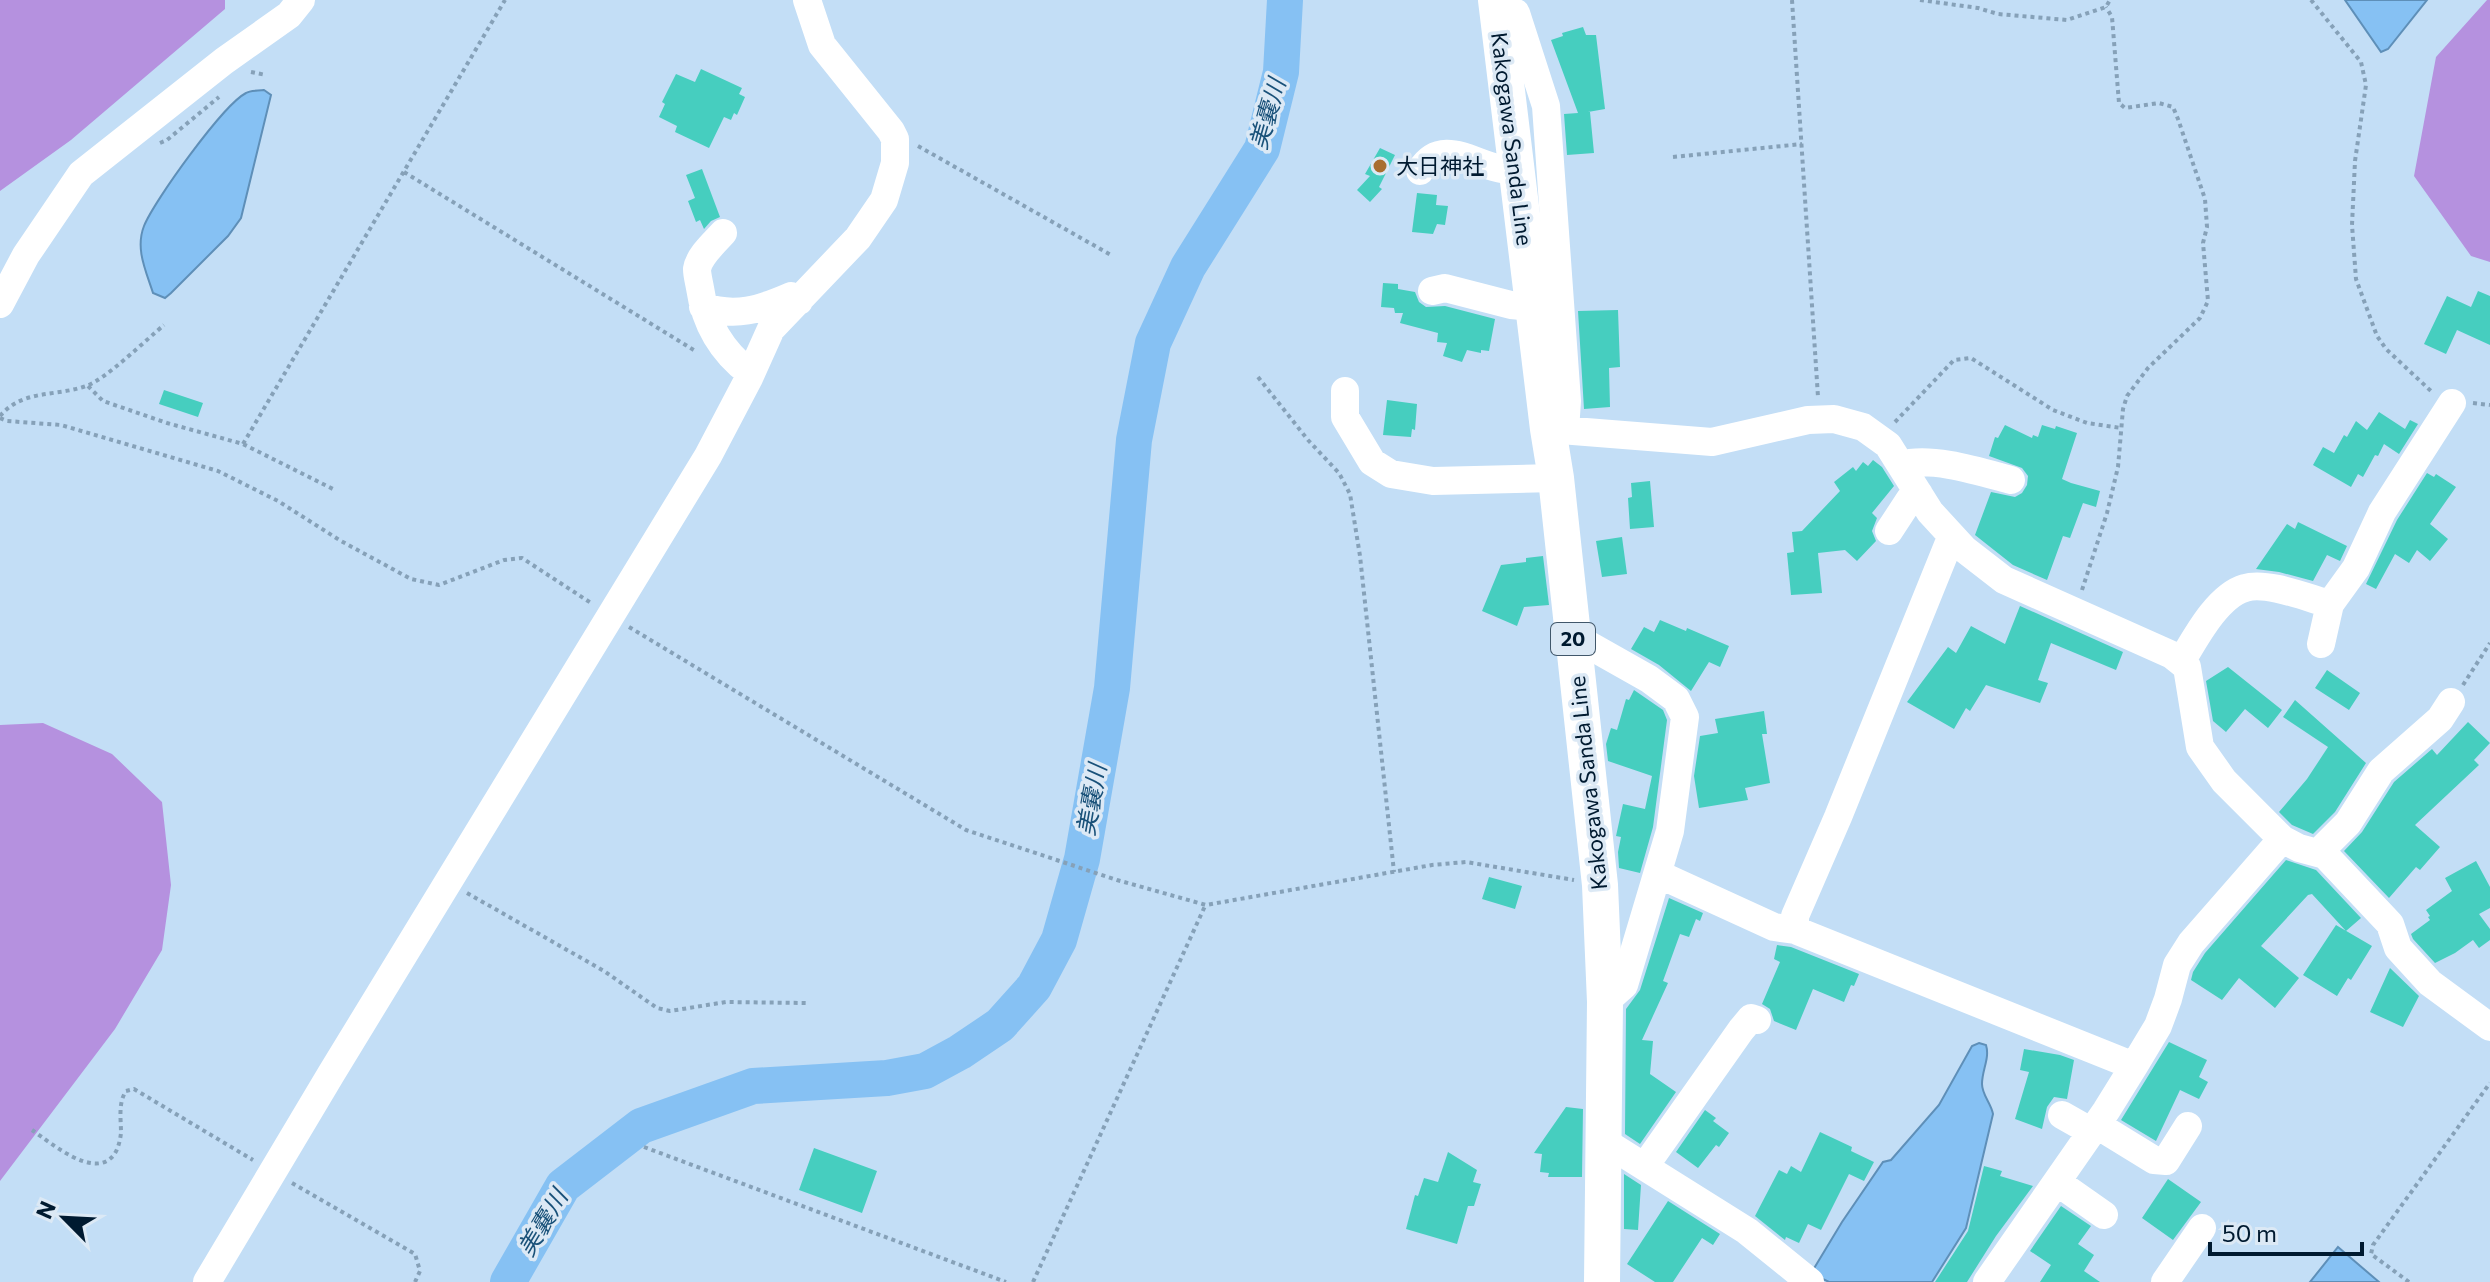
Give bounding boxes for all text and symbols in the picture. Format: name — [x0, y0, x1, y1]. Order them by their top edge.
street label: Kakogawa Sanda Line — [1486, 31, 1539, 247]
water label: 美嚢川 — [1243, 72, 1291, 152]
place label: 大日神社 — [1396, 152, 1484, 179]
marker: 大日神社 — [1371, 157, 1389, 175]
road number: 20 — [1551, 623, 1595, 655]
street label: Kakogawa Sanda Line — [1563, 675, 1612, 891]
water label: 美嚢川 — [1070, 759, 1112, 838]
north arrow — [24, 1178, 104, 1258]
water label: 美嚢川 — [511, 1181, 574, 1261]
text: N — [30, 1197, 61, 1223]
scale bar — [2210, 1206, 2362, 1256]
text: 50 m — [2222, 1218, 2277, 1247]

